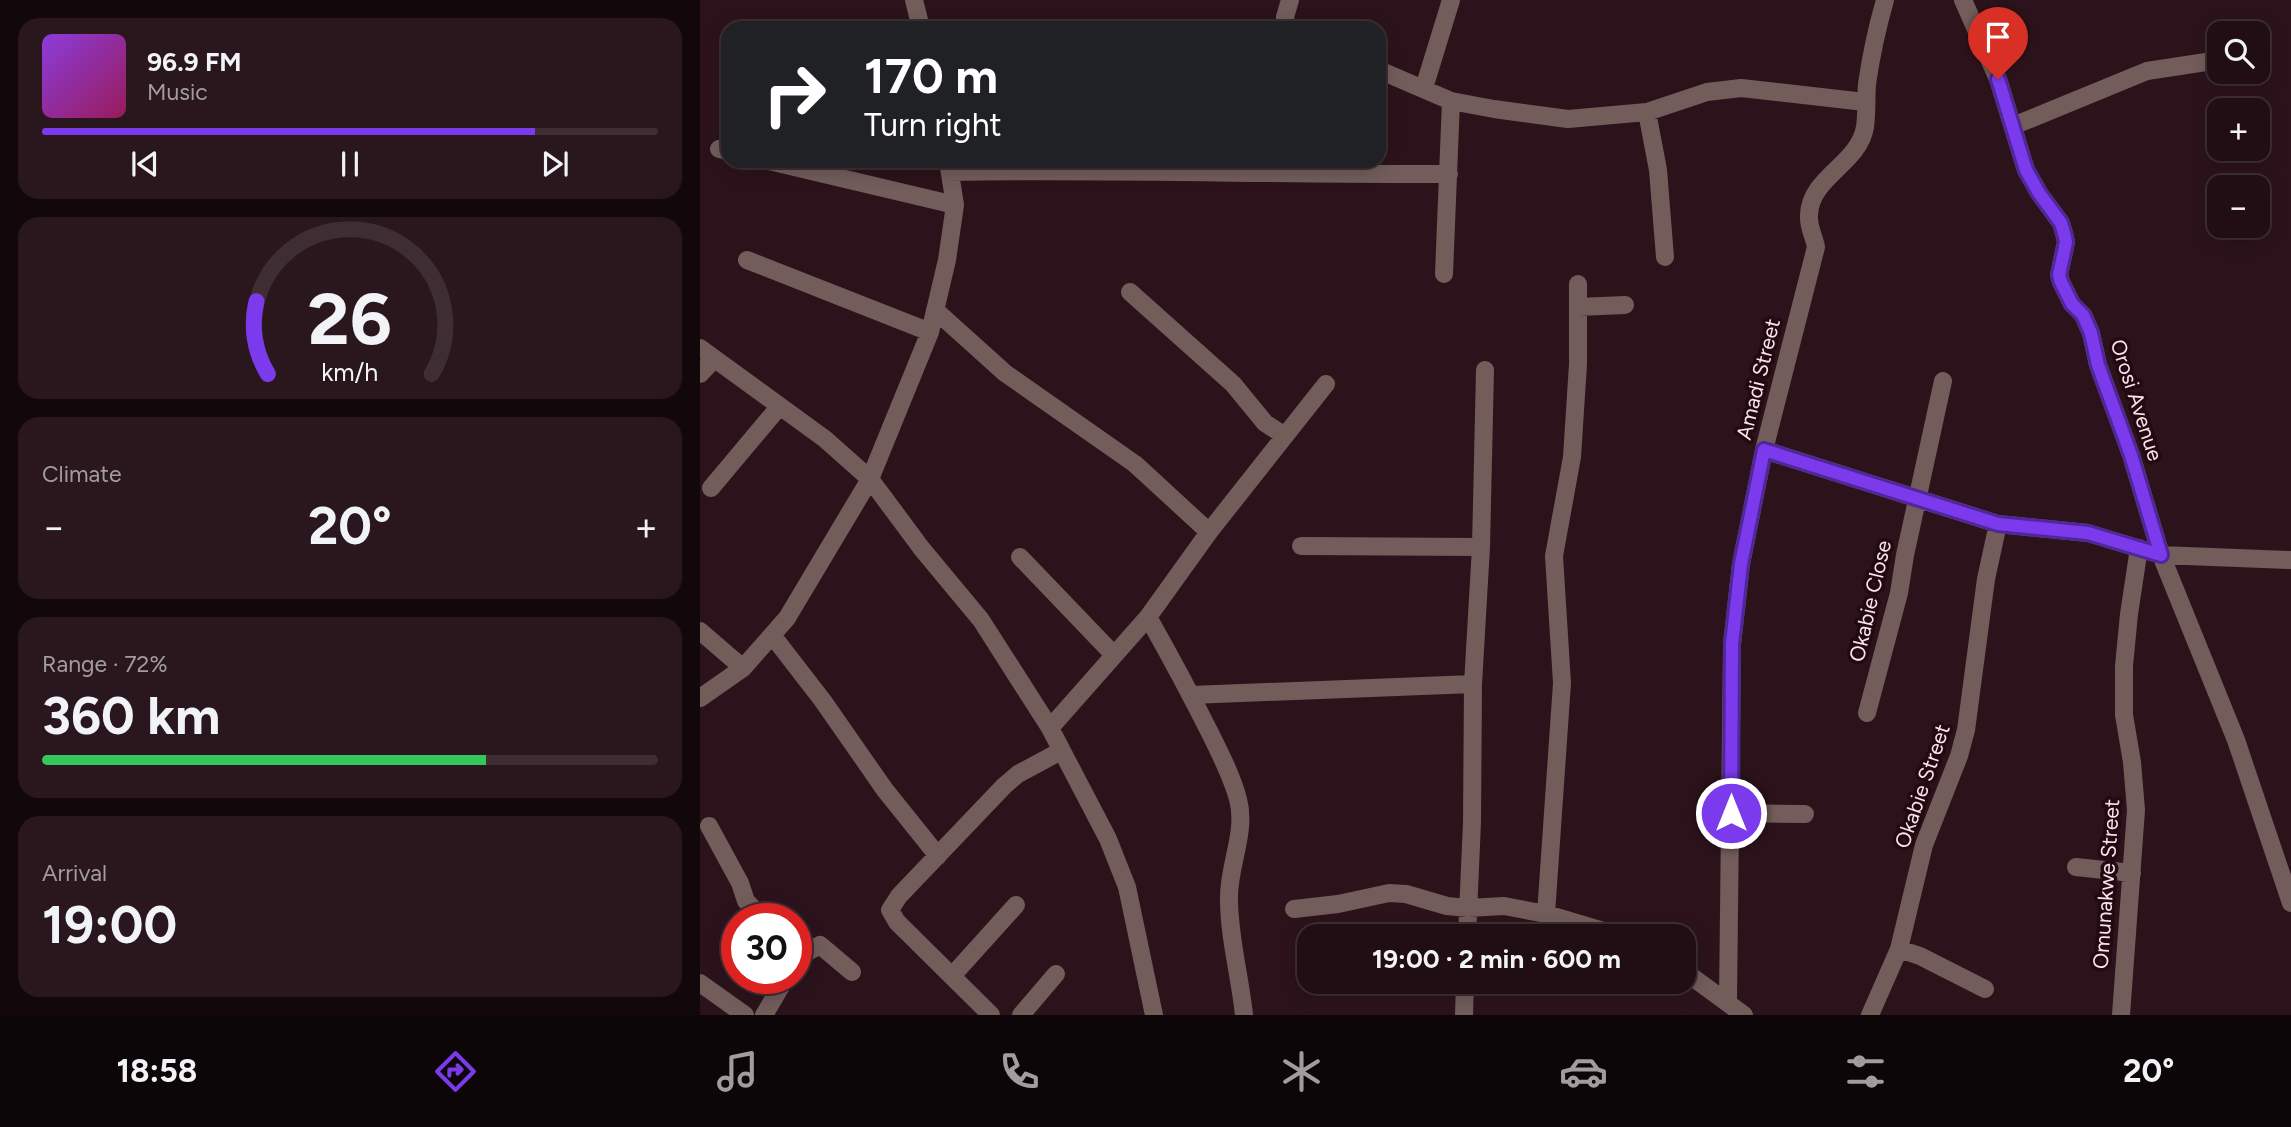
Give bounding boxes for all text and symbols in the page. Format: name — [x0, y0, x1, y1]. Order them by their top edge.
pin — [1968, 7, 2028, 79]
icon: arrive — [1979, 18, 2017, 56]
map controls — [2207, 21, 2270, 238]
button: search — [2207, 21, 2270, 84]
text: 96.9 FM — [147, 46, 242, 78]
text: 170 m — [864, 46, 998, 105]
icon: right — [749, 49, 840, 140]
text: Music — [147, 78, 208, 106]
button: + — [2207, 98, 2270, 161]
text: Turn right — [864, 106, 1002, 144]
icon: previous — [126, 145, 164, 183]
icon: pause — [331, 145, 369, 183]
icon: next — [536, 145, 574, 183]
button: − — [2207, 175, 2270, 238]
text: 26 — [308, 276, 392, 363]
street label: Amadi Street — [1731, 316, 1785, 442]
street label: Orosi Avenue — [2106, 336, 2168, 464]
text: km/h — [321, 357, 379, 387]
text: Climate — [42, 460, 121, 488]
text: 20° — [308, 495, 392, 557]
text: − — [42, 504, 66, 550]
text: + — [634, 504, 658, 550]
street label: Okabie Close — [1844, 538, 1896, 664]
text: Range · 72% — [42, 650, 168, 678]
text: 360 km — [42, 685, 220, 747]
street label: Okabie Street — [1889, 721, 1955, 851]
position arrow — [1694, 776, 1768, 850]
street label: Omunakwe Street — [2088, 798, 2124, 970]
text: Arrival — [42, 859, 107, 887]
text: 19:00 — [42, 894, 177, 956]
speed limit sign: 30 — [721, 903, 812, 994]
text: 19:00 · 2 min · 600 m — [1372, 943, 1621, 975]
icon: directions — [431, 1047, 480, 1096]
icon: music — [713, 1047, 762, 1096]
icon: phone — [995, 1047, 1044, 1096]
icon: climate — [1277, 1047, 1326, 1096]
icon: car — [1559, 1047, 1608, 1096]
icon: filters — [1841, 1047, 1890, 1096]
text: 18:58 — [117, 1052, 197, 1090]
text: 20° — [2123, 1052, 2174, 1090]

